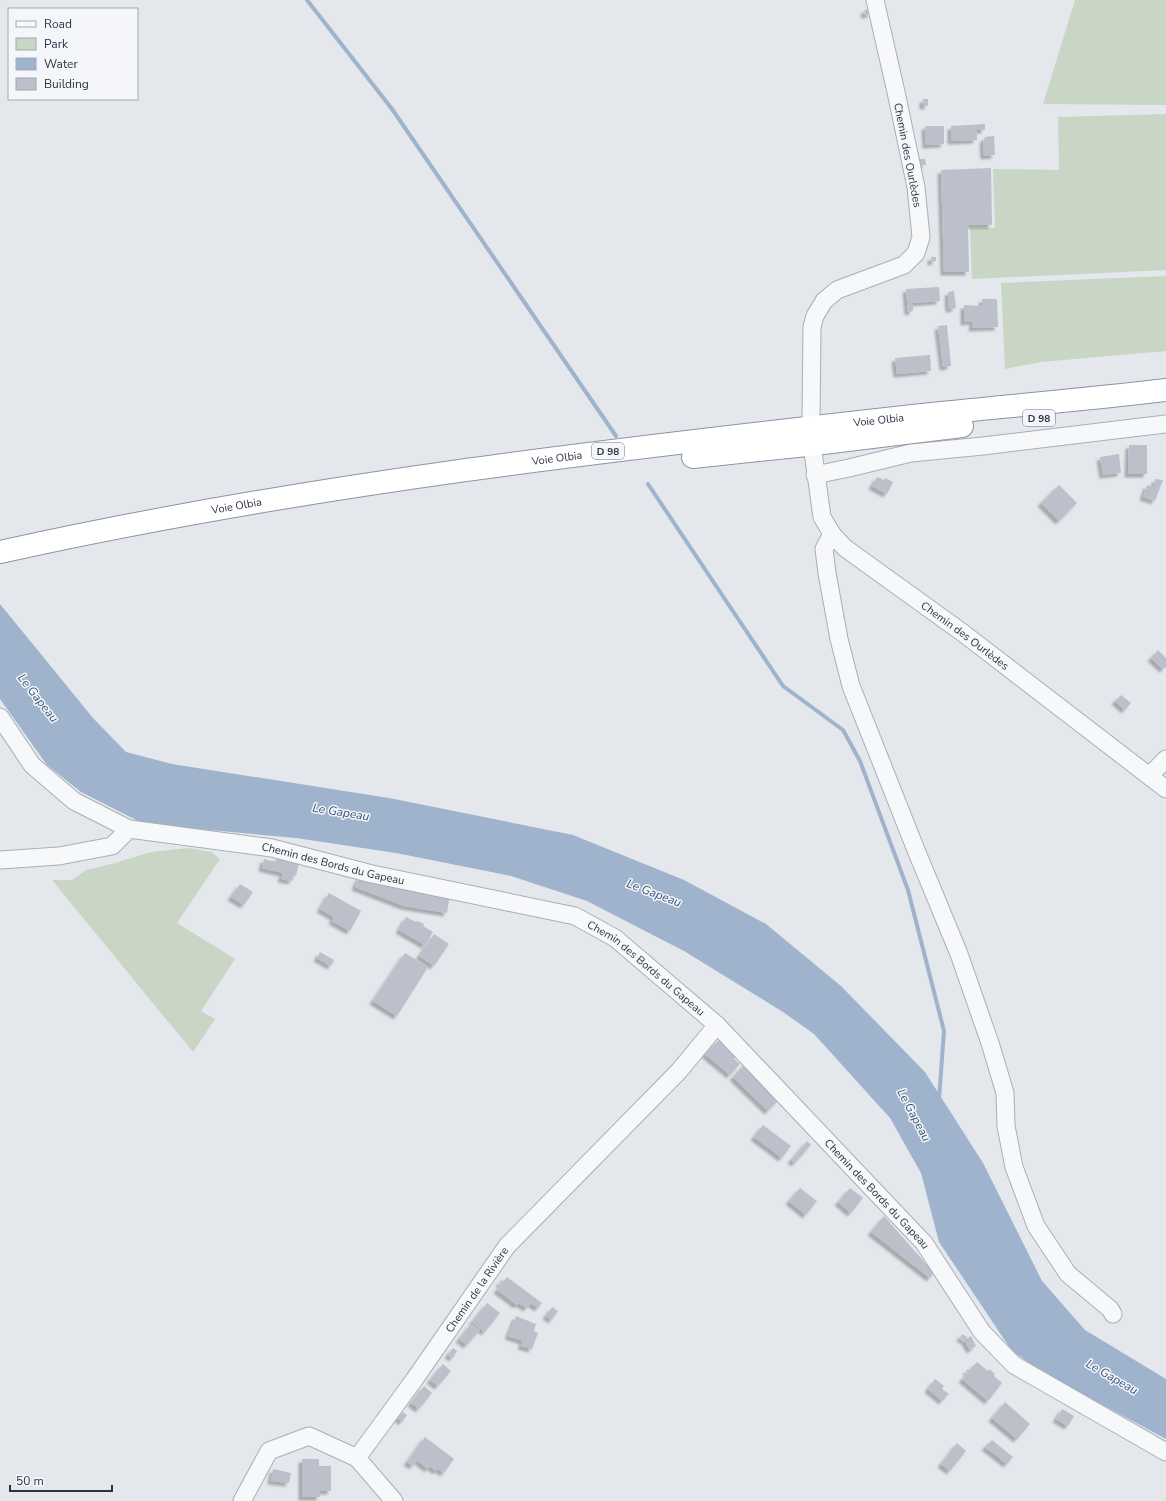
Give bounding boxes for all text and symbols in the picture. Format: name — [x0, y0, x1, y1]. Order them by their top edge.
legend — [8, 8, 138, 100]
text: Road — [44, 16, 72, 32]
text: Park — [44, 36, 69, 52]
text: Water — [44, 56, 78, 72]
text: Building — [44, 76, 89, 92]
street label: Chemin des Ourlèdes — [890, 102, 925, 209]
street label: Voie Olbia — [852, 410, 905, 431]
road number: D 98 — [1023, 410, 1055, 426]
road number: D 98 — [592, 443, 624, 459]
street label: Voie Olbia — [530, 448, 583, 469]
street label: Voie Olbia — [209, 494, 263, 518]
street label: Chemin des Ourlèdes — [918, 598, 1012, 674]
water label: Le Gapeau — [14, 670, 62, 726]
water label: Le Gapeau — [311, 800, 371, 824]
street label: Chemin des Bords du Gapeau — [261, 840, 406, 889]
water label: Le Gapeau — [624, 875, 684, 911]
street label: Chemin des Bords du Gapeau — [584, 917, 708, 1019]
water label: Le Gapeau — [893, 1086, 935, 1144]
street label: Chemin des Bords du Gapeau — [821, 1136, 933, 1252]
street label: Chemin de la Rivière — [442, 1244, 512, 1336]
water label: Le Gapeau — [1083, 1356, 1141, 1398]
scale bar — [10, 1467, 112, 1493]
text: 50 m — [16, 1473, 44, 1489]

